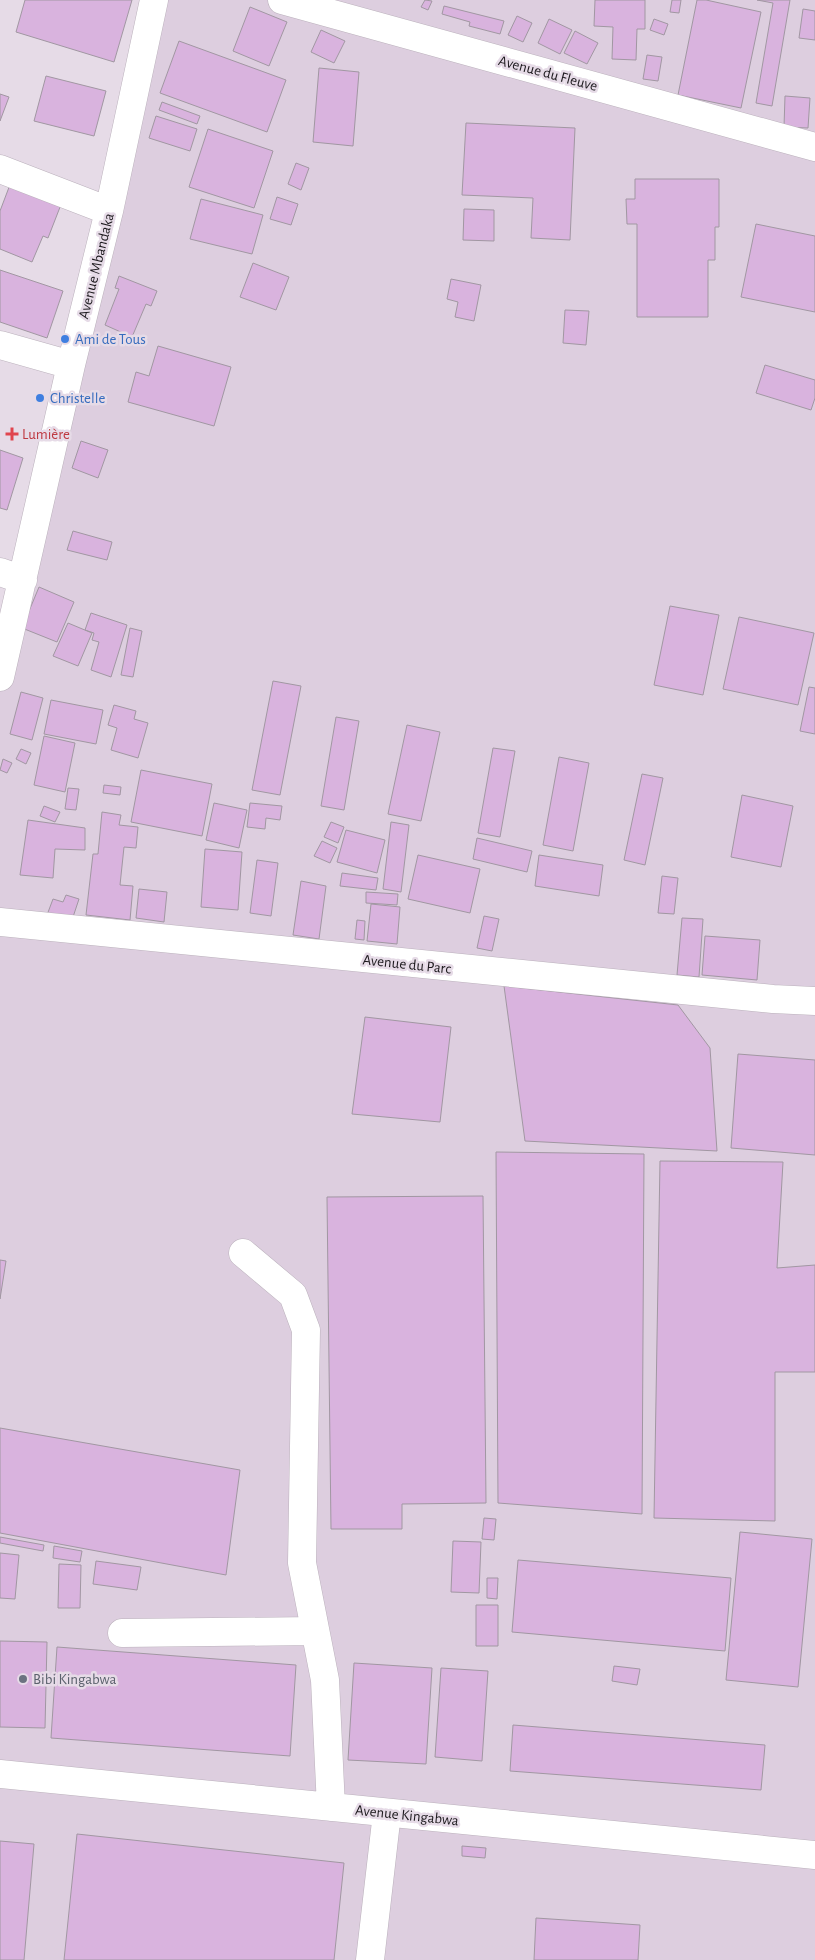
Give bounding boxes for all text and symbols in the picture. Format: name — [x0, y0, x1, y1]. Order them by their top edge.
street label: Avenue du Fleuve — [497, 53, 599, 94]
street label: Avenue Mbandaka — [76, 212, 117, 321]
place label: Ami de Tous — [75, 332, 146, 347]
marker: Ami de Tous — [59, 333, 71, 345]
place label: Christelle — [50, 391, 105, 406]
marker: Christelle — [34, 392, 46, 404]
place label: Lumière — [22, 427, 70, 442]
marker: Lumière — [6, 428, 18, 440]
street label: Avenue du Parc — [362, 952, 452, 977]
place label: Bibi Kingabwa — [33, 1672, 116, 1687]
marker: Bibi Kingabwa — [17, 1673, 29, 1685]
street label: Avenue Kingabwa — [354, 1803, 460, 1828]

